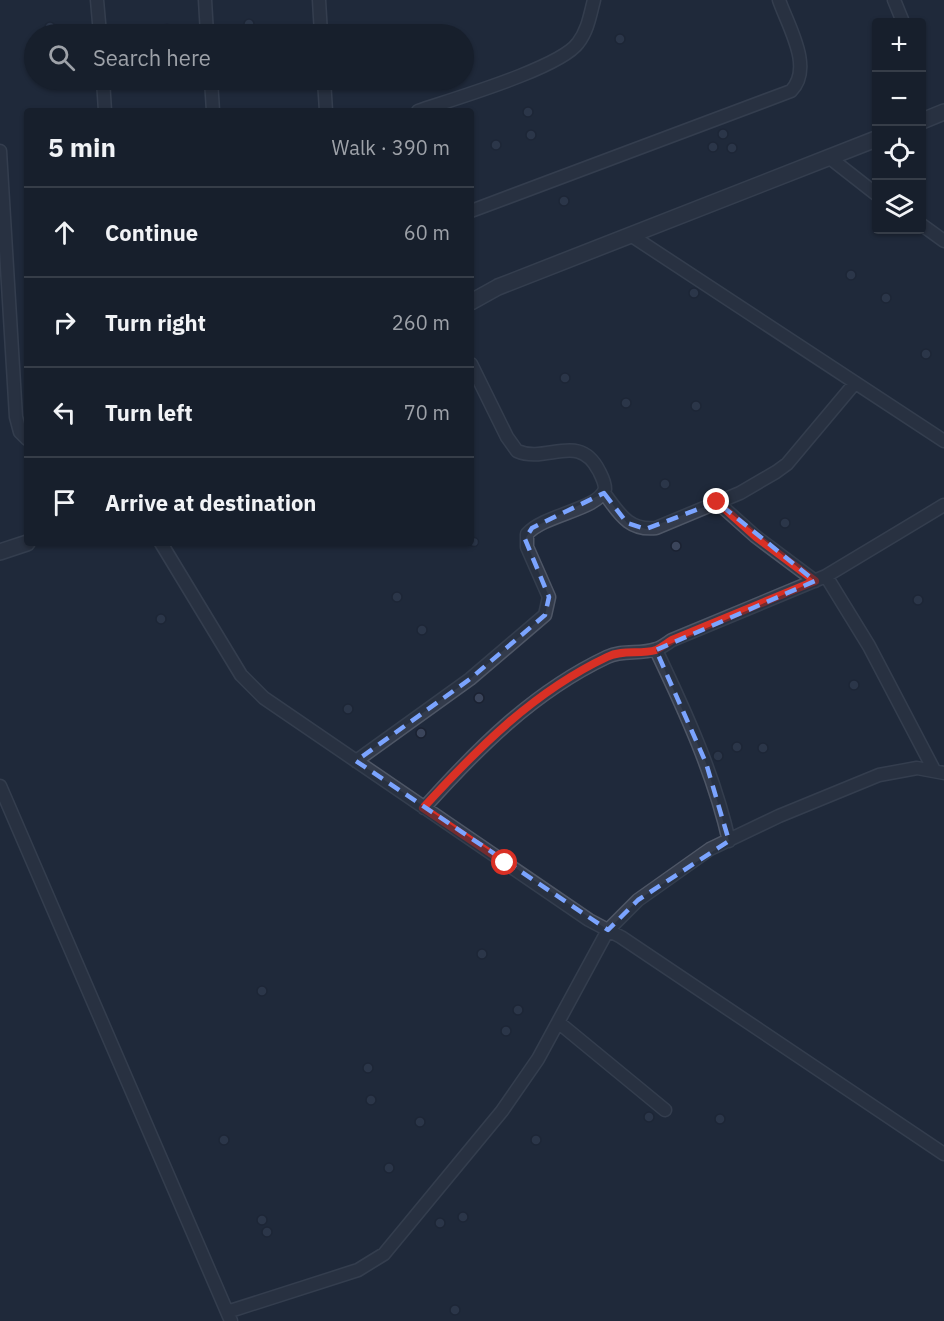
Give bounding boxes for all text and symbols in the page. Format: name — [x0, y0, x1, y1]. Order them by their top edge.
map controls — [872, 18, 926, 234]
button: + — [872, 18, 926, 72]
search box — [24, 24, 474, 90]
icon: search — [45, 41, 78, 74]
text: Search here — [93, 43, 211, 72]
button: − — [872, 72, 926, 126]
button: locate — [872, 126, 926, 180]
text: 5 min — [48, 130, 116, 164]
text: Walk · 390 m — [332, 134, 450, 161]
button: layers — [872, 180, 926, 234]
icon: ahead — [48, 216, 81, 249]
text: Continue — [105, 218, 198, 247]
text: 60 m — [404, 219, 450, 246]
icon: right — [48, 306, 81, 339]
text: Turn right — [105, 308, 206, 337]
text: 260 m — [392, 309, 450, 336]
icon: left — [48, 396, 81, 429]
text: Turn left — [105, 398, 193, 427]
text: 70 m — [404, 399, 450, 426]
icon: arrive — [48, 486, 81, 519]
text: Arrive at destination — [105, 488, 316, 517]
route end — [703, 488, 729, 514]
route start — [491, 849, 517, 875]

